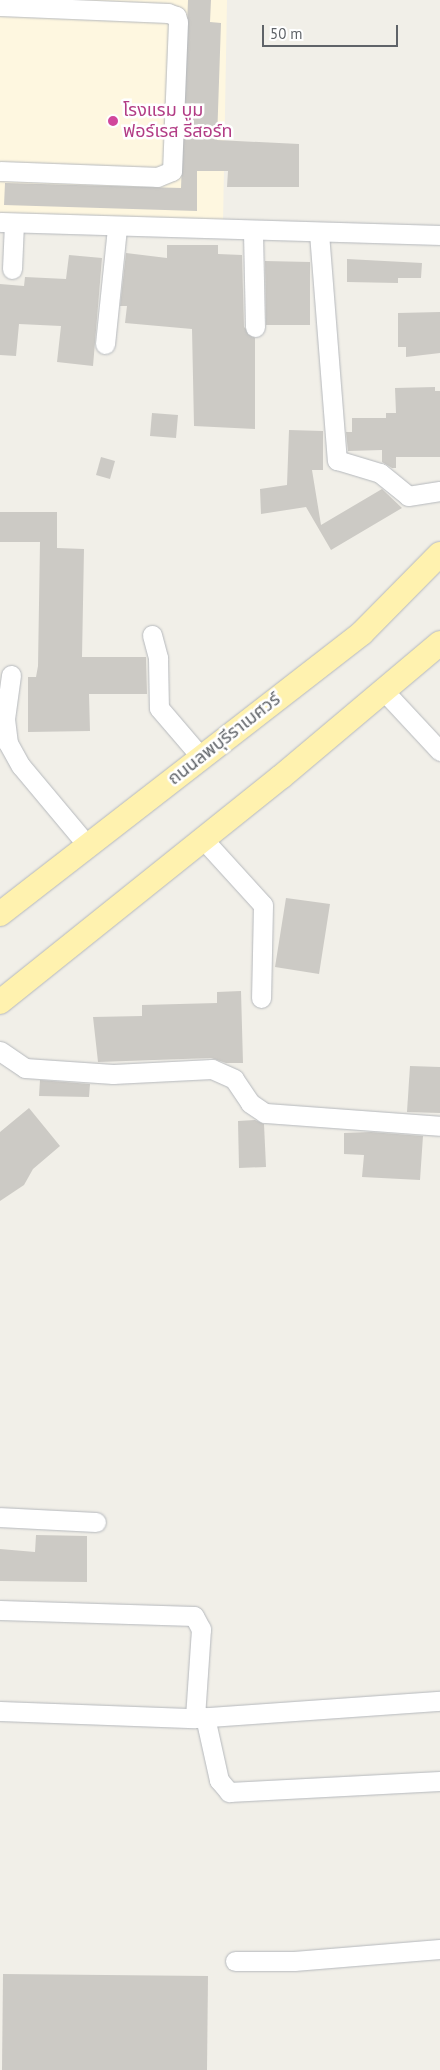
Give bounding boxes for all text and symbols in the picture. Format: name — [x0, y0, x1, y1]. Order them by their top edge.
scale bar — [265, 15, 401, 47]
text: 50 m — [270, 24, 303, 43]
place label: โรงแรม บูม ฟอร์เรส รีสอร์ท — [123, 100, 233, 142]
marker: โรงแรม บูม ฟอร์เรส รีสอร์ท — [107, 115, 119, 127]
street label: ถนนลพบุรีราเมศวร์ — [163, 688, 285, 790]

